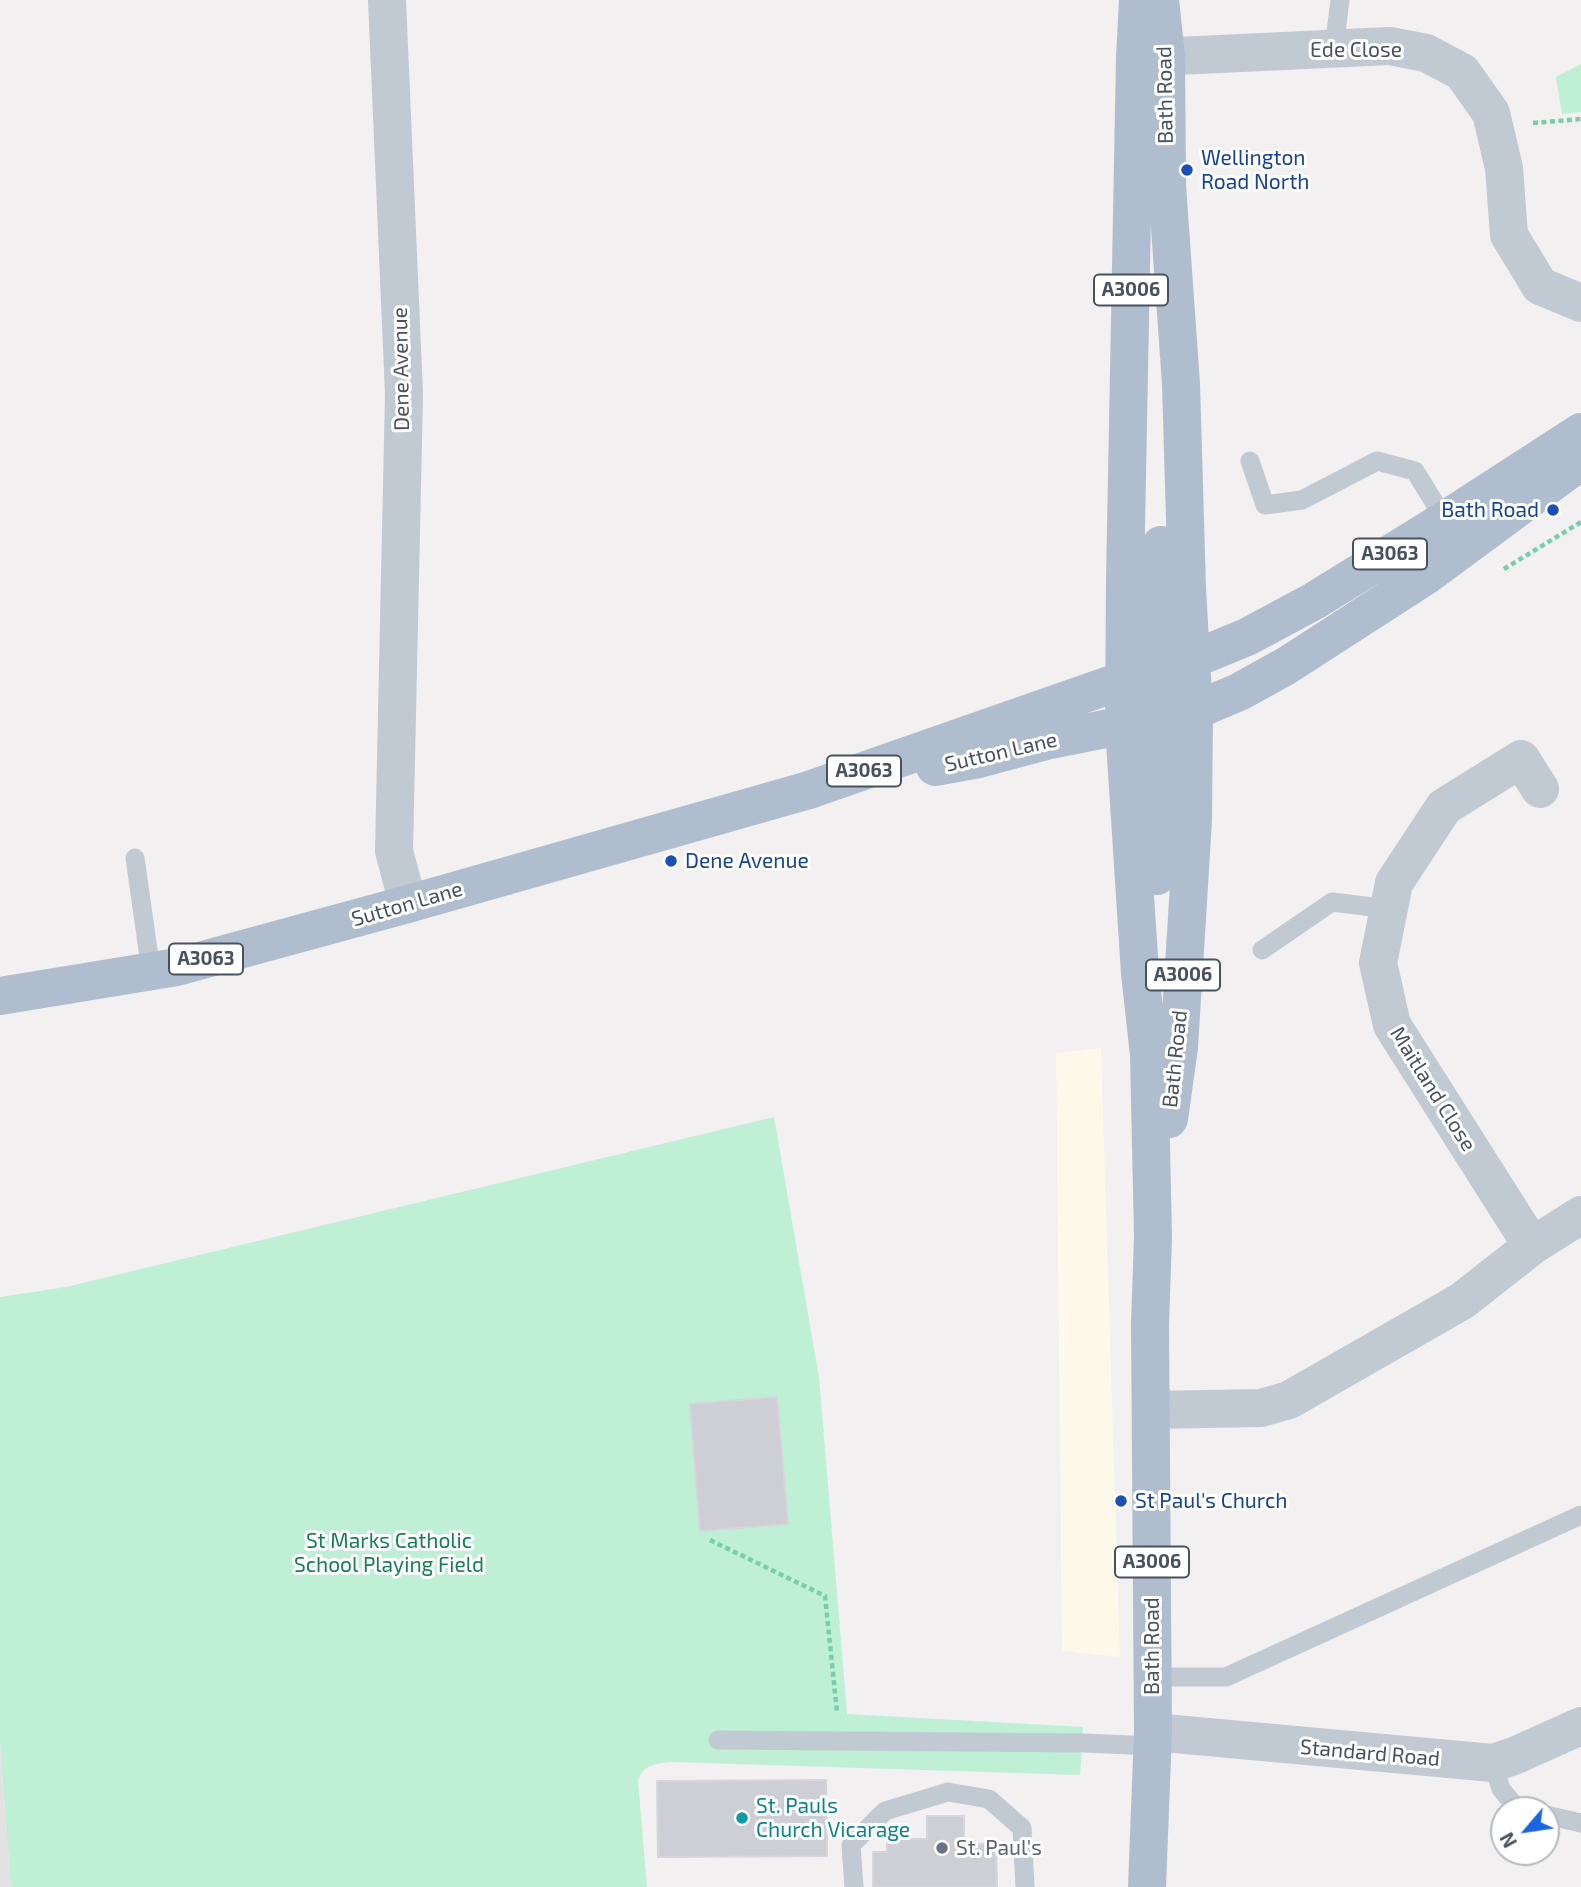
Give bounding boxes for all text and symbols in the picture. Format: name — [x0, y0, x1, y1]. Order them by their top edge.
street label: Ede Close — [1310, 37, 1402, 63]
street label: Bath Road — [1152, 46, 1178, 144]
place label: Wellington Road North — [1201, 145, 1309, 195]
marker: Wellington Road North — [1179, 162, 1195, 178]
road number: A3006 — [1094, 274, 1168, 306]
street label: Dene Avenue — [387, 307, 415, 431]
place label: Bath Road — [1441, 497, 1539, 523]
marker: Bath Road — [1545, 502, 1561, 518]
road number: A3063 — [1353, 538, 1427, 569]
street label: Sutton Lane — [942, 727, 1060, 777]
road number: A3063 — [827, 756, 901, 786]
place label: Dene Avenue — [685, 848, 809, 874]
marker: Dene Avenue — [663, 853, 679, 869]
street label: Sutton Lane — [349, 876, 465, 932]
road number: A3063 — [169, 944, 243, 974]
road number: A3006 — [1146, 959, 1220, 990]
street label: Bath Road — [1157, 1009, 1193, 1109]
street label: Maitland Close — [1385, 1022, 1481, 1156]
place label: St Paul's Church — [1135, 1488, 1287, 1514]
marker: St Paul's Church — [1113, 1493, 1129, 1509]
park label: St Marks Catholic School Playing Field — [294, 1528, 484, 1578]
road number: A3006 — [1115, 1546, 1189, 1578]
street label: Bath Road — [1139, 1597, 1165, 1695]
street label: Standard Road — [1299, 1734, 1441, 1772]
place label: St. Pauls Church Vicarage — [756, 1793, 910, 1843]
north arrow — [1490, 1796, 1560, 1866]
marker: St. Pauls Church Vicarage — [734, 1810, 750, 1826]
text: N — [1495, 1829, 1521, 1852]
place label: St. Paul's — [956, 1835, 1042, 1861]
marker: St. Paul's — [934, 1840, 950, 1856]

